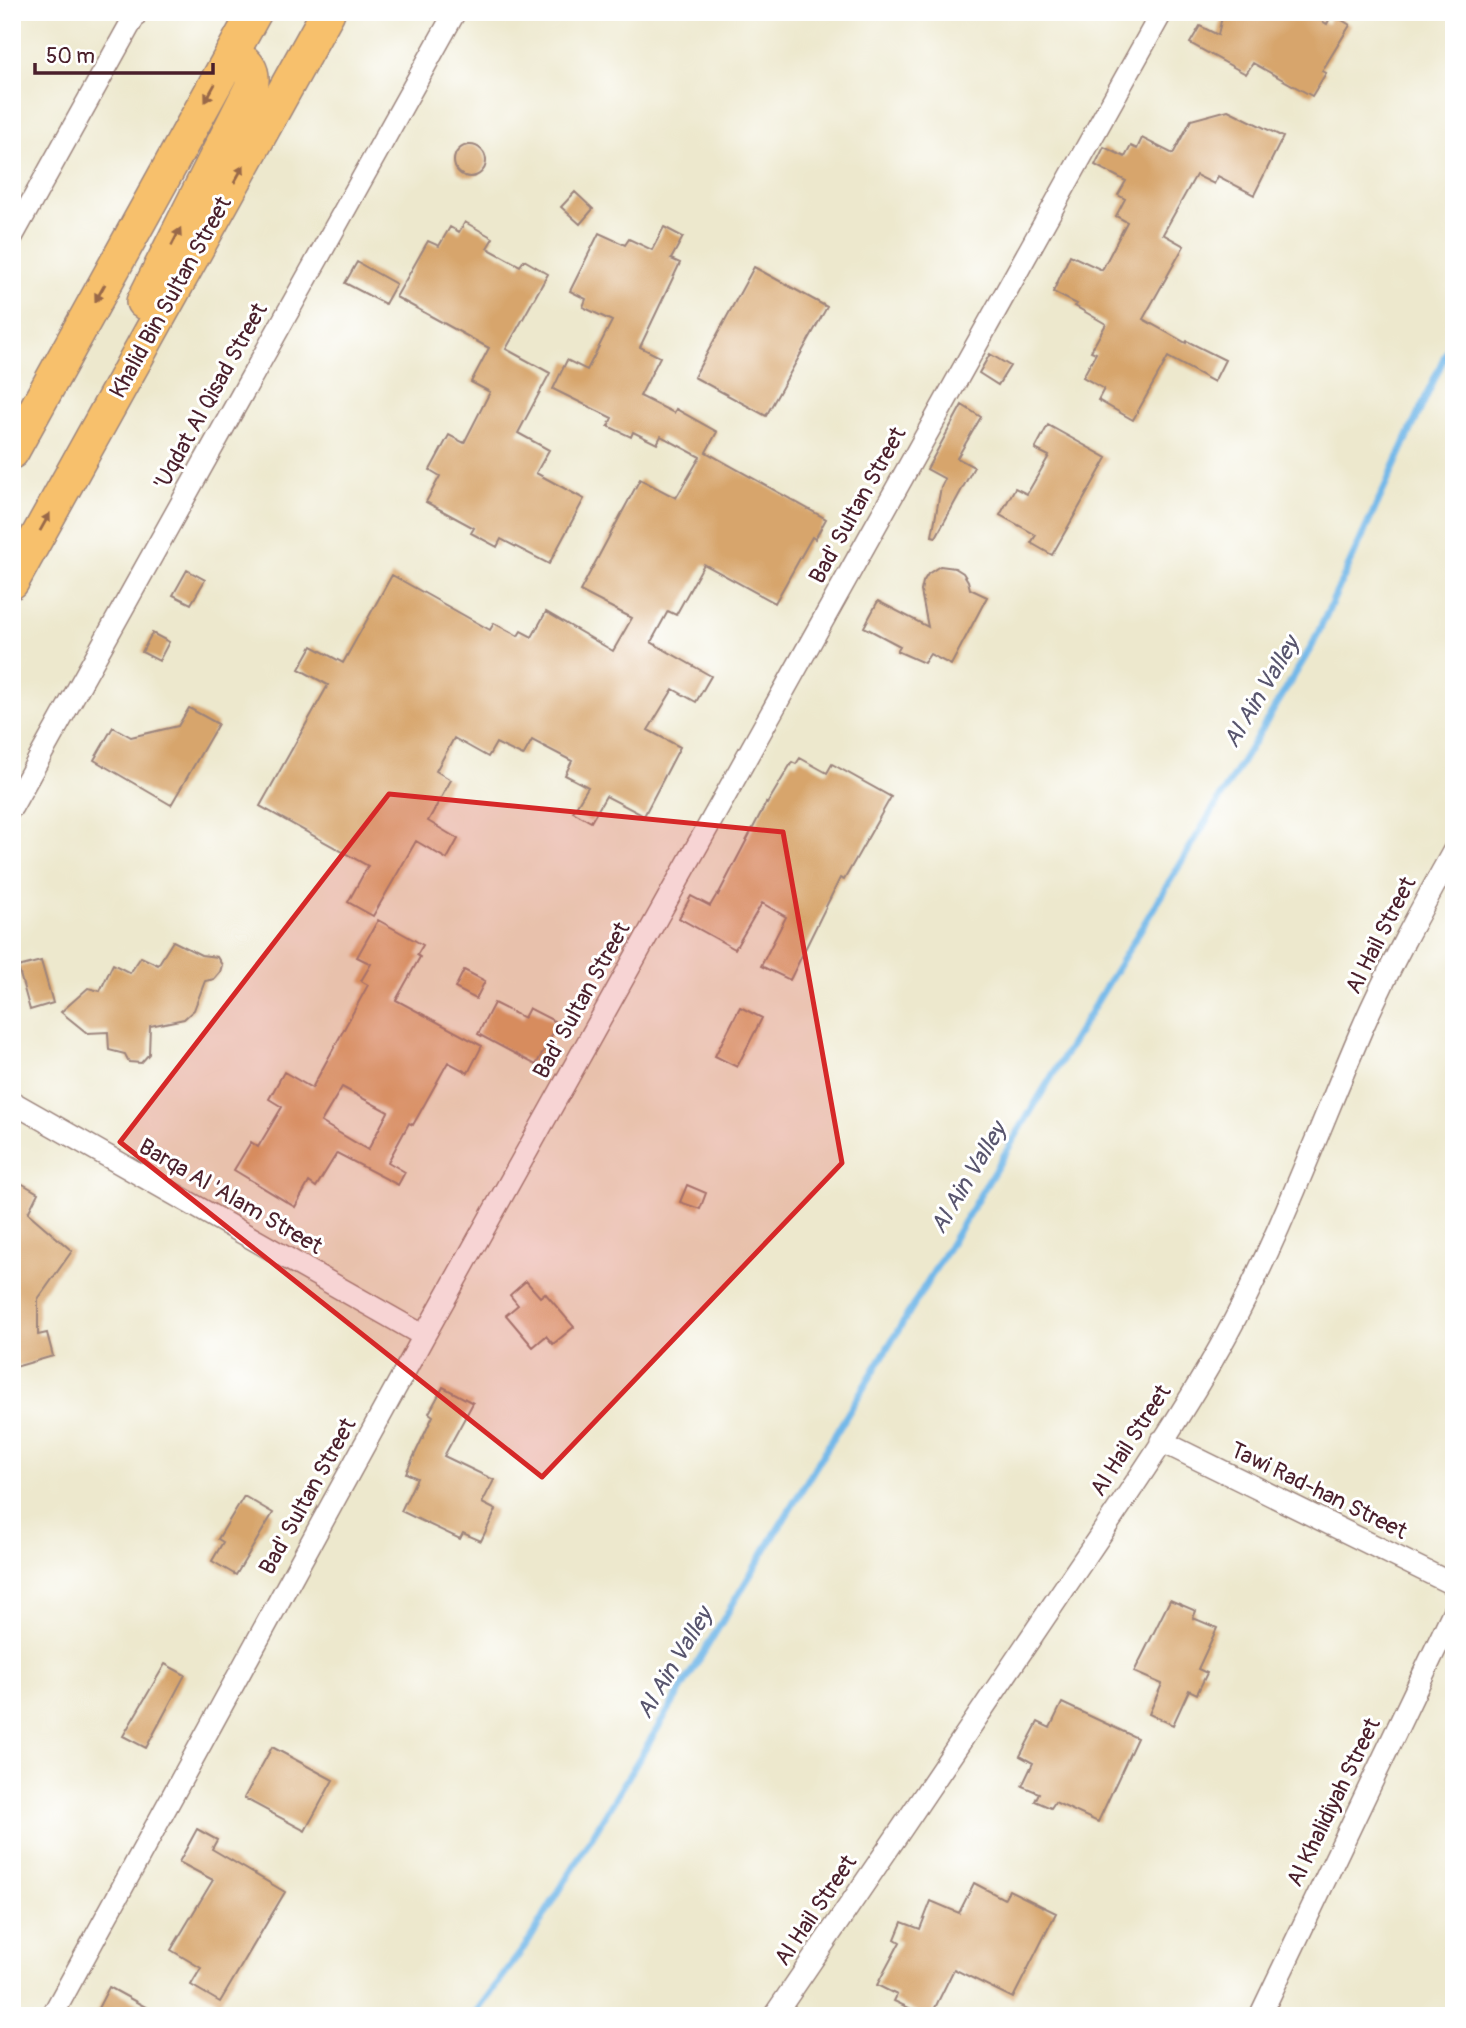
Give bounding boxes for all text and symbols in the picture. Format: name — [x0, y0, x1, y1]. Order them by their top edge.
scale bar — [35, 32, 214, 76]
text: 50 m — [46, 43, 95, 70]
one-way arrow — [204, 84, 216, 103]
one-way arrow — [233, 164, 245, 183]
street label: Khalid Bin Sultan Street — [103, 191, 238, 403]
one-way arrow — [171, 227, 182, 247]
one-way arrow — [94, 283, 106, 302]
street label: 'Uqdat Al Qisad Street — [147, 297, 274, 495]
street label: Bad' Sultan Street — [802, 421, 913, 589]
one-way arrow — [39, 513, 51, 532]
water label: Al Ain Valley — [1217, 629, 1307, 753]
street label: Al Hail Street — [1339, 871, 1423, 999]
street label: Bad' Sultan Street — [526, 916, 637, 1084]
water label: Al Ain Valley — [924, 1115, 1014, 1239]
street label: Barqa Al 'Alam Street — [134, 1132, 328, 1261]
street label: Al Hail Street — [1084, 1378, 1178, 1502]
street label: Bad' Sultan Street — [252, 1412, 363, 1580]
street label: Tawi Rad-han Street — [1226, 1435, 1413, 1546]
water label: Al Ain Valley — [630, 1600, 720, 1724]
street label: Al Khalidiyah Street — [1280, 1712, 1387, 1891]
street label: Al Hail Street — [768, 1849, 864, 1971]

